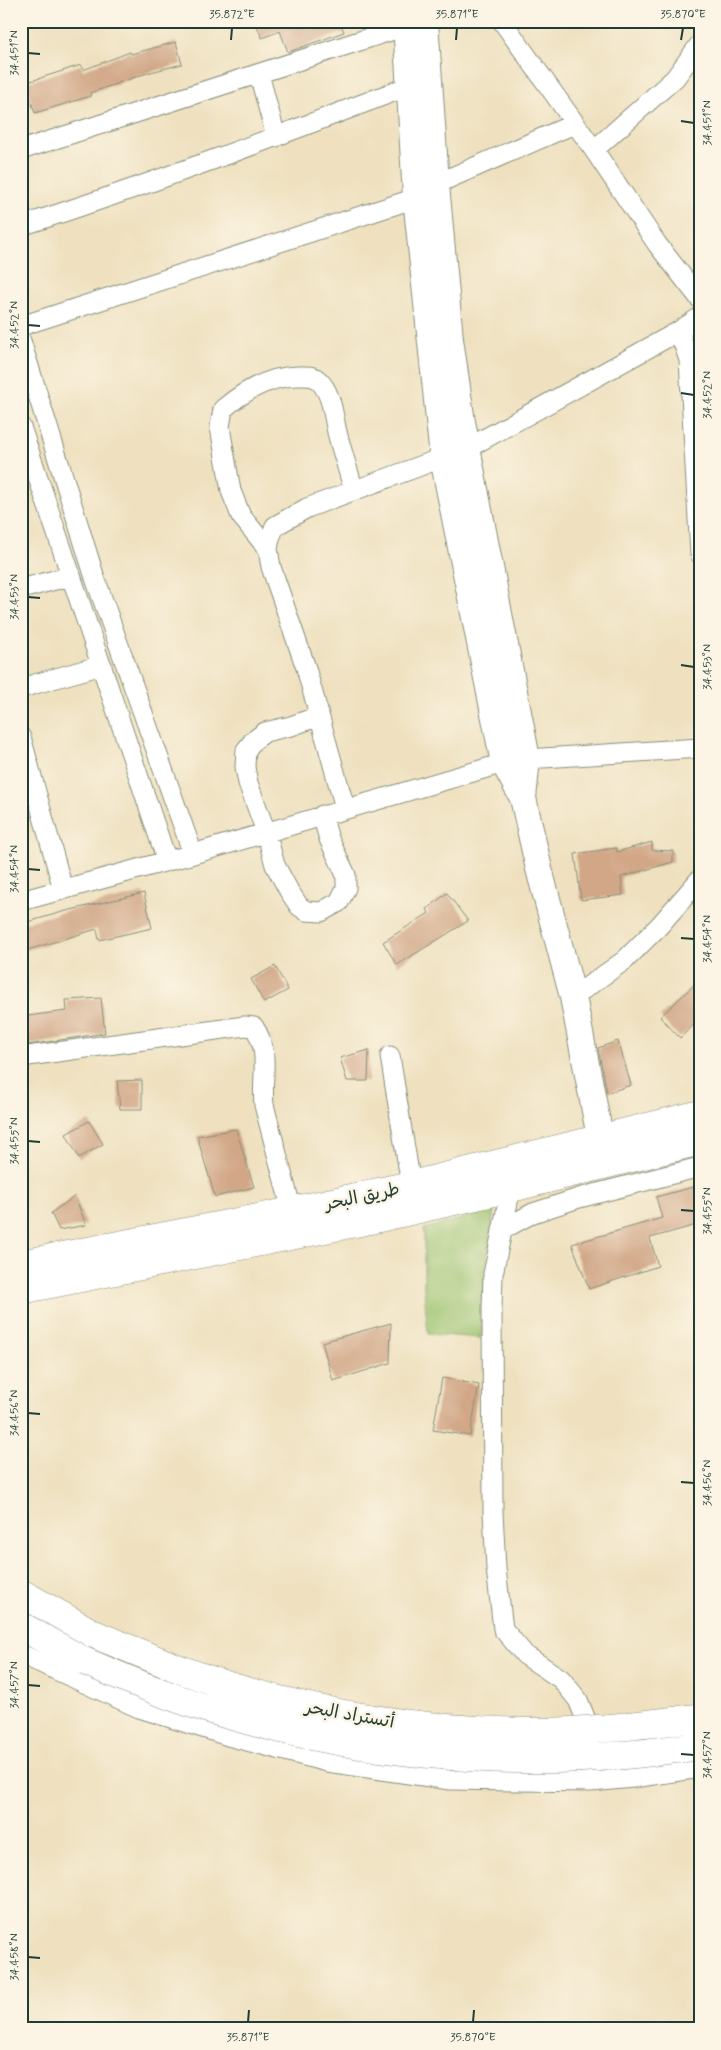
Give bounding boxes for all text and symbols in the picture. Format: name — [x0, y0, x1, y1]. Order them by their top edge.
text: 35.872°E — [209, 7, 255, 23]
text: 35.871°E — [435, 7, 479, 23]
text: 35.870°E — [660, 7, 706, 23]
text: 34.451°N — [7, 30, 23, 76]
text: 34.451°N — [700, 100, 716, 146]
text: 34.452°N — [7, 301, 23, 349]
text: 34.452°N — [700, 371, 716, 419]
text: 34.453°N — [7, 574, 23, 620]
text: 34.453°N — [700, 644, 716, 690]
text: 34.454°N — [7, 845, 23, 893]
text: 34.454°N — [700, 915, 716, 963]
text: 34.455°N — [7, 1117, 23, 1165]
street label: طريق البحر — [320, 1177, 402, 1217]
text: 34.455°N — [700, 1187, 716, 1235]
text: 34.456°N — [7, 1390, 23, 1436]
text: 34.456°N — [700, 1460, 716, 1506]
text: 34.457°N — [7, 1661, 23, 1709]
street label: أتستراد البحر — [301, 1695, 397, 1735]
text: 34.457°N — [700, 1731, 716, 1779]
text: 34.458°N — [7, 1933, 23, 1981]
text: 35.871°E — [226, 2030, 270, 2046]
text: 35.870°E — [450, 2030, 496, 2046]

